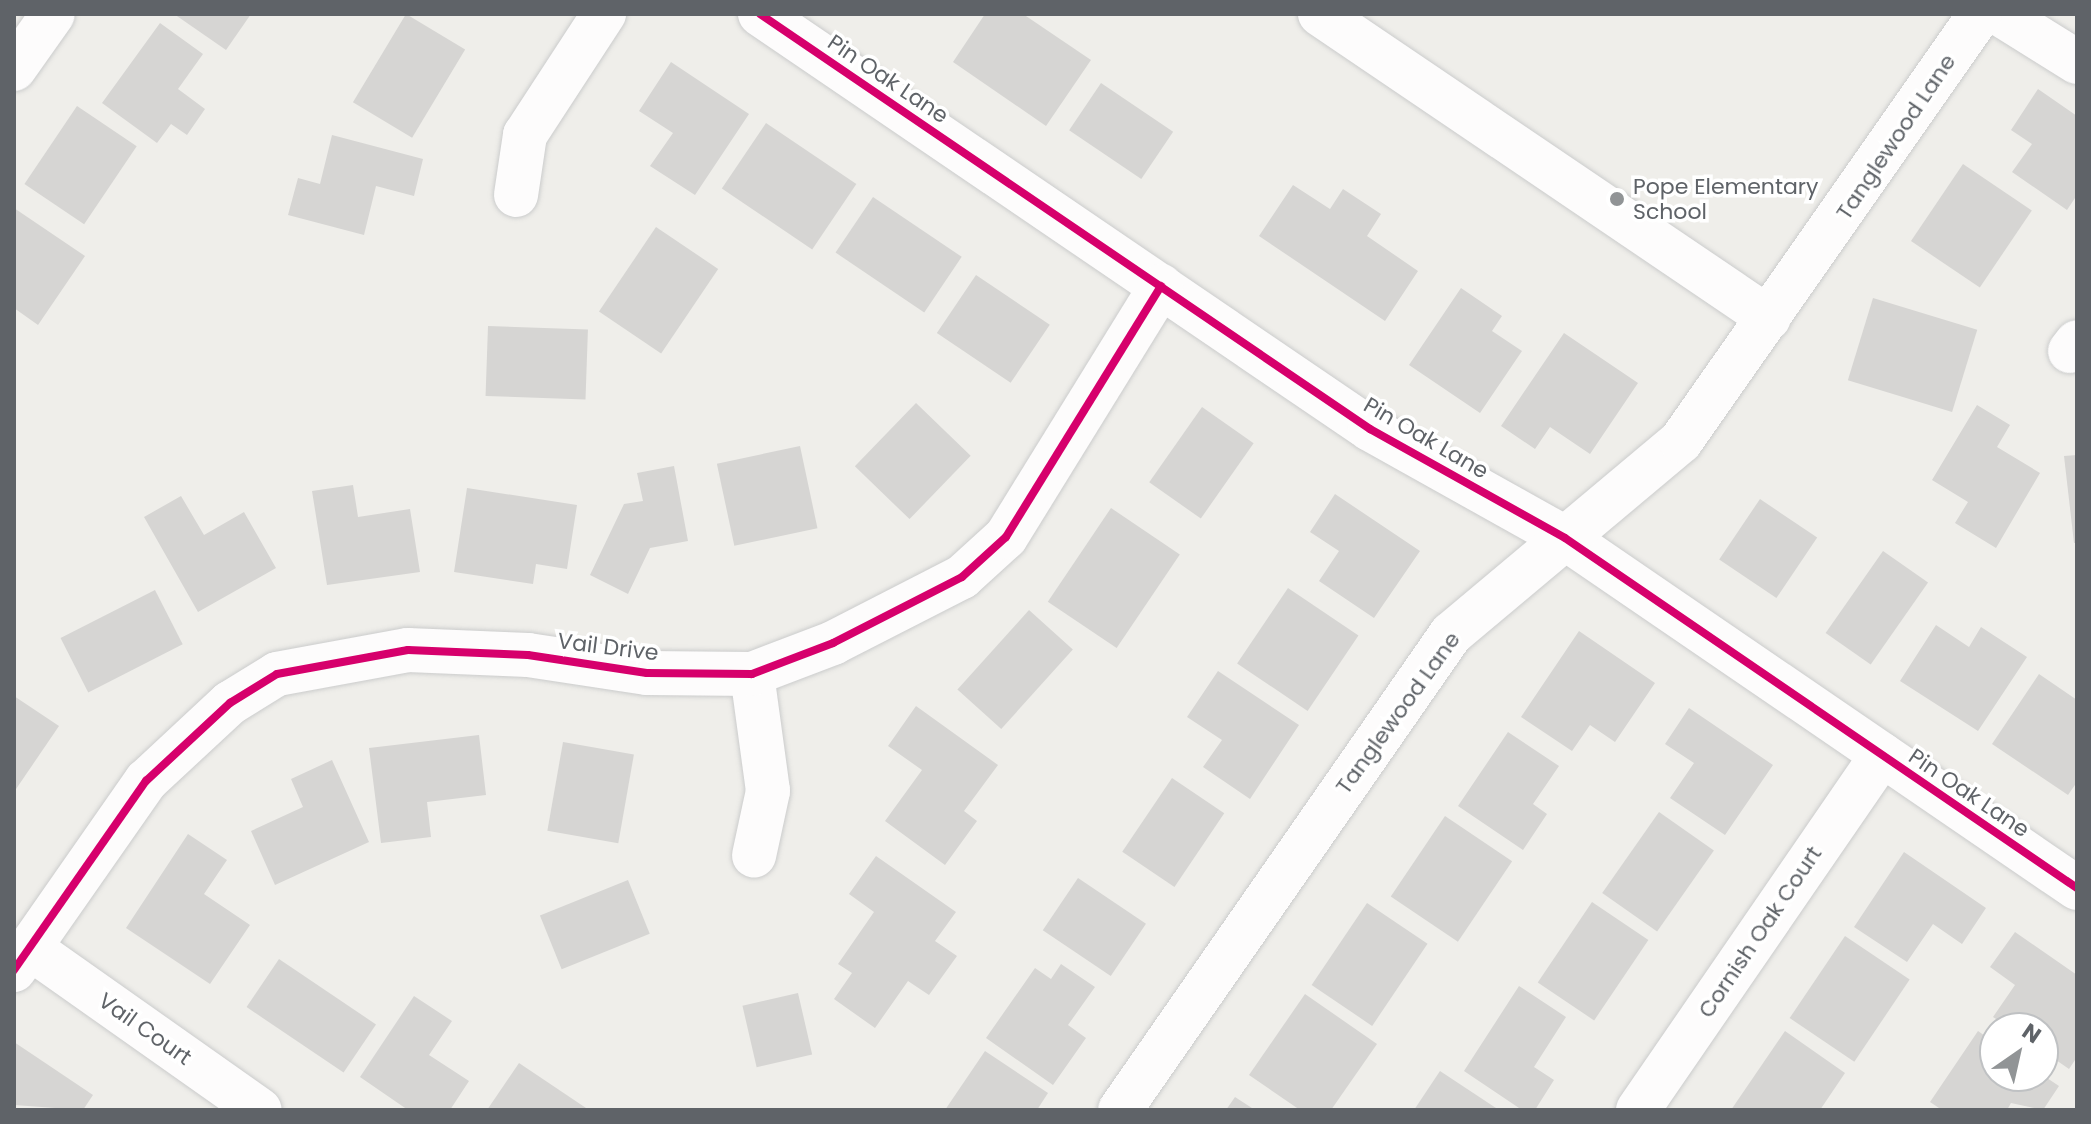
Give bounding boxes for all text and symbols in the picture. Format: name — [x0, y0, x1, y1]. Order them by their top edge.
street label: Pin Oak Lane — [823, 29, 953, 129]
street label: Tanglewood Lane — [1831, 49, 1961, 225]
place label: Pope Elementary School — [1633, 173, 1818, 224]
marker: Pope Elementary School — [1608, 190, 1626, 208]
street label: Pin Oak Lane — [1359, 392, 1493, 484]
street label: Tanglewood Lane — [1330, 627, 1466, 799]
street label: Vail Drive — [556, 628, 660, 666]
street label: Pin Oak Lane — [1904, 743, 2034, 843]
street label: Cornish Oak Court — [1693, 841, 1827, 1023]
street label: Vail Court — [93, 987, 197, 1071]
north arrow — [1979, 1012, 2059, 1092]
text: N — [2016, 1016, 2047, 1051]

